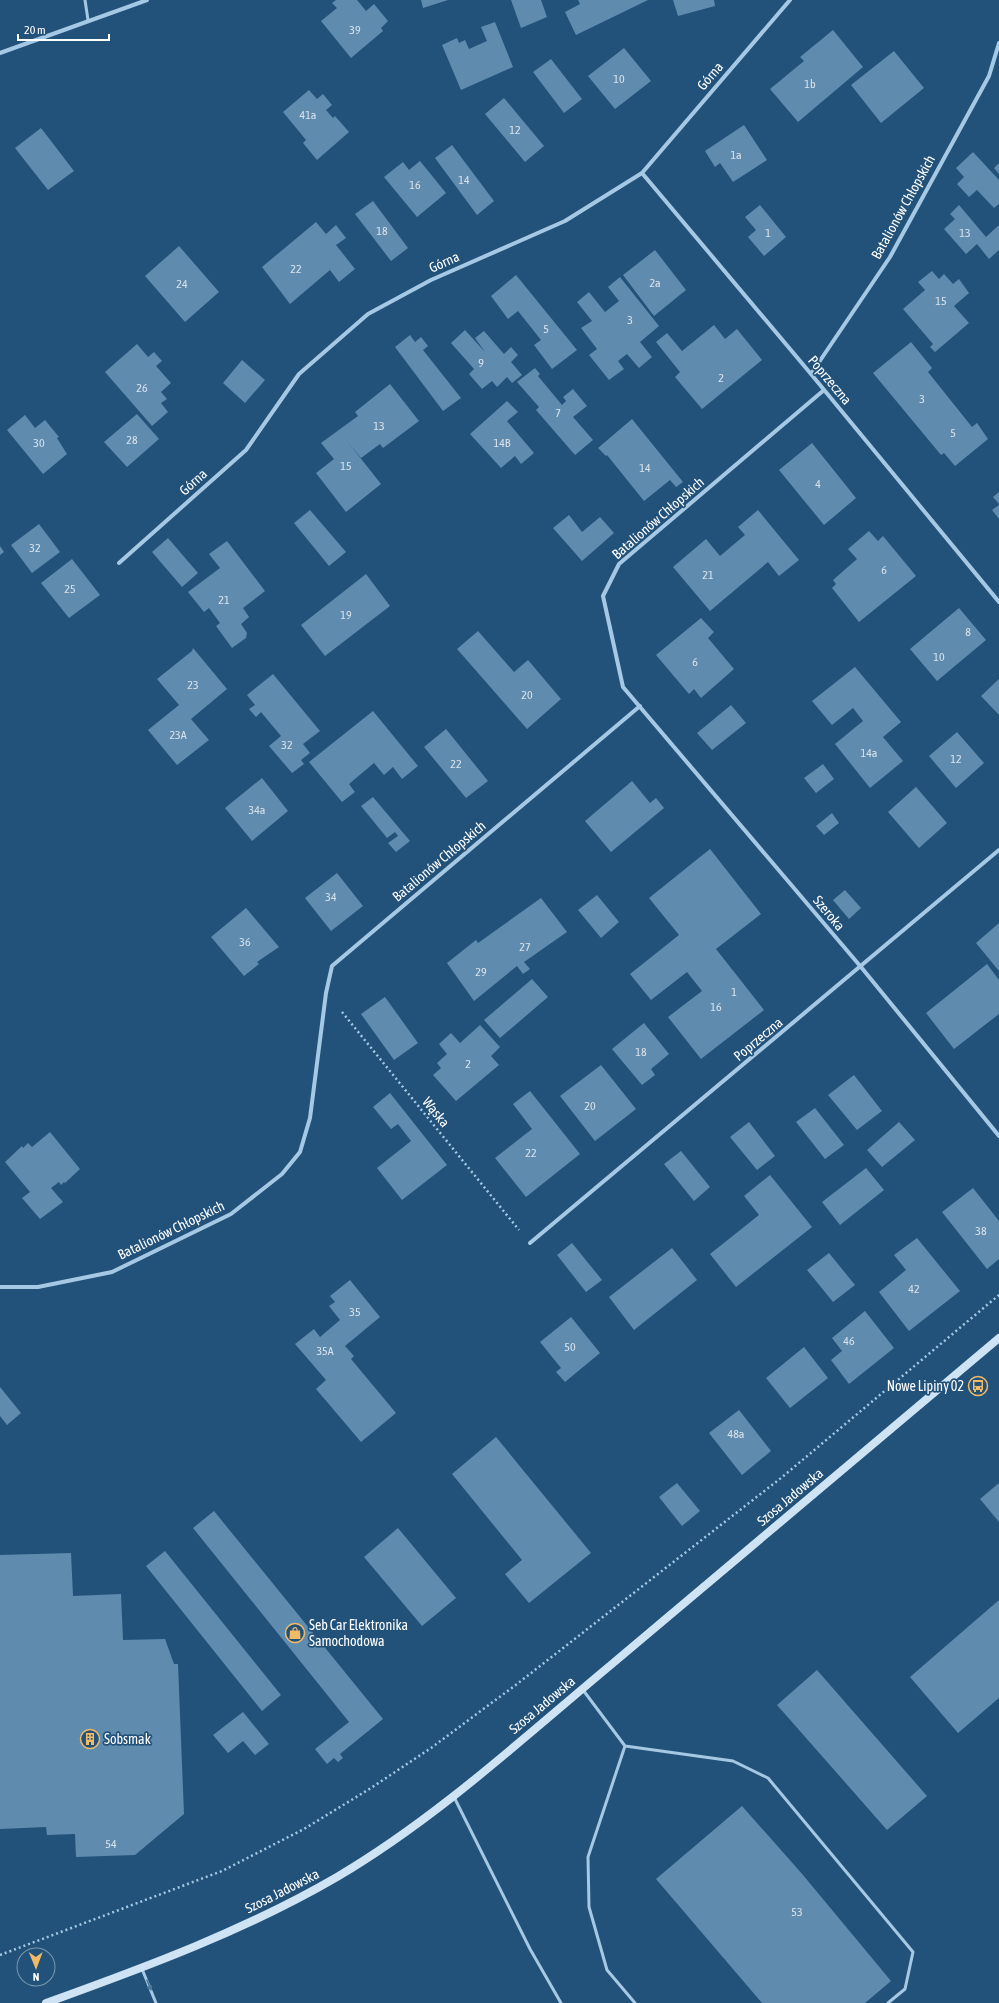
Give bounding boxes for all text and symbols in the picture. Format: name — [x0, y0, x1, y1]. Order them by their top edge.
scale bar — [18, 16, 109, 42]
text: 20 m — [24, 23, 46, 37]
house number: 39 — [349, 23, 361, 37]
street label: Górna — [694, 59, 726, 93]
house number: 10 — [613, 72, 625, 86]
house number: 1b — [804, 77, 816, 91]
house number: 41a — [300, 108, 316, 122]
house number: 12 — [509, 123, 521, 137]
house number: 1a — [730, 148, 742, 162]
street label: Batalionów Chłopskich — [868, 152, 938, 262]
house number: 14 — [458, 173, 470, 187]
house number: 16 — [409, 178, 421, 192]
house number: 18 — [376, 224, 388, 238]
house number: 1 — [765, 226, 771, 240]
house number: 13 — [959, 226, 971, 240]
street label: Górna — [426, 248, 462, 276]
house number: 22 — [290, 262, 302, 276]
house number: 2a — [649, 276, 661, 290]
house number: 24 — [176, 277, 188, 291]
house number: 15 — [935, 294, 947, 308]
house number: 3 — [627, 313, 633, 327]
house number: 5 — [543, 322, 549, 336]
street label: Poprzeczna — [805, 352, 855, 408]
house number: 9 — [478, 356, 484, 370]
house number: 2 — [718, 371, 724, 385]
house number: 26 — [136, 381, 148, 395]
house number: 3 — [919, 392, 925, 406]
house number: 7 — [555, 406, 561, 420]
house number: 13 — [373, 419, 385, 433]
house number: 5 — [950, 426, 956, 440]
house number: 28 — [126, 433, 138, 447]
house number: 30 — [33, 436, 45, 450]
house number: 14B — [494, 436, 511, 450]
house number: 15 — [340, 459, 352, 473]
house number: 14 — [639, 461, 651, 475]
street label: Górna — [176, 466, 210, 498]
street label: Batalionów Chłopskich — [609, 474, 707, 562]
house number: 4 — [815, 477, 821, 491]
house number: 32 — [29, 541, 41, 555]
house number: 6 — [881, 563, 887, 577]
house number: 21 — [702, 568, 714, 582]
house number: 25 — [64, 582, 76, 596]
house number: 21 — [218, 593, 230, 607]
house number: 19 — [340, 608, 352, 622]
house number: 8 — [965, 625, 971, 639]
house number: 10 — [933, 650, 945, 664]
house number: 6 — [692, 655, 698, 669]
house number: 23 — [187, 678, 199, 692]
house number: 20 — [521, 688, 533, 702]
house number: 23A — [169, 728, 187, 742]
house number: 32 — [281, 738, 293, 752]
house number: 14a — [861, 746, 877, 760]
house number: 12 — [950, 752, 962, 766]
house number: 22 — [450, 757, 462, 771]
house number: 34a — [249, 803, 265, 817]
street label: Batalionów Chłopskich — [389, 817, 489, 905]
house number: 34 — [325, 890, 337, 904]
street label: Szeroka — [810, 892, 848, 934]
house number: 36 — [239, 935, 251, 949]
house number: 27 — [519, 940, 531, 954]
house number: 29 — [475, 965, 487, 979]
house number: 1 — [731, 985, 737, 999]
house number: 16 — [710, 1000, 722, 1014]
street label: Poprzeczna — [730, 1014, 786, 1064]
house number: 18 — [635, 1045, 647, 1059]
house number: 2 — [465, 1057, 471, 1071]
street label: Wąska — [419, 1094, 453, 1130]
house number: 20 — [584, 1099, 596, 1113]
house number: 22 — [525, 1146, 537, 1160]
street label: Batalionów Chłopskich — [115, 1197, 227, 1263]
house number: 38 — [975, 1224, 987, 1238]
house number: 42 — [908, 1282, 920, 1296]
house number: 35 — [349, 1305, 361, 1319]
house number: 46 — [843, 1334, 855, 1348]
house number: 50 — [564, 1340, 576, 1354]
house number: 35A — [316, 1344, 334, 1358]
bus stop icon: Nowe Lipiny 02 — [967, 1375, 989, 1397]
place label: Nowe Lipiny 02 — [887, 1378, 964, 1394]
house number: 48a — [728, 1427, 744, 1441]
street label: Szosa Jadowska — [754, 1465, 826, 1529]
place label: Seb Car Elektronika Samochodowa — [309, 1617, 408, 1649]
shop icon: Seb Car Elektronika Samochodowa — [284, 1622, 306, 1644]
street label: Szosa Jadowska — [506, 1673, 578, 1737]
building icon: Sobsmak — [79, 1728, 101, 1750]
place label: Sobsmak — [104, 1731, 151, 1747]
house number: 54 — [105, 1837, 117, 1851]
street label: Szosa Jadowska — [242, 1866, 322, 1916]
house number: 53 — [791, 1905, 803, 1919]
north arrow — [16, 1947, 56, 1987]
text: N — [33, 1971, 40, 1983]
one-way arrow — [146, 1980, 152, 1991]

